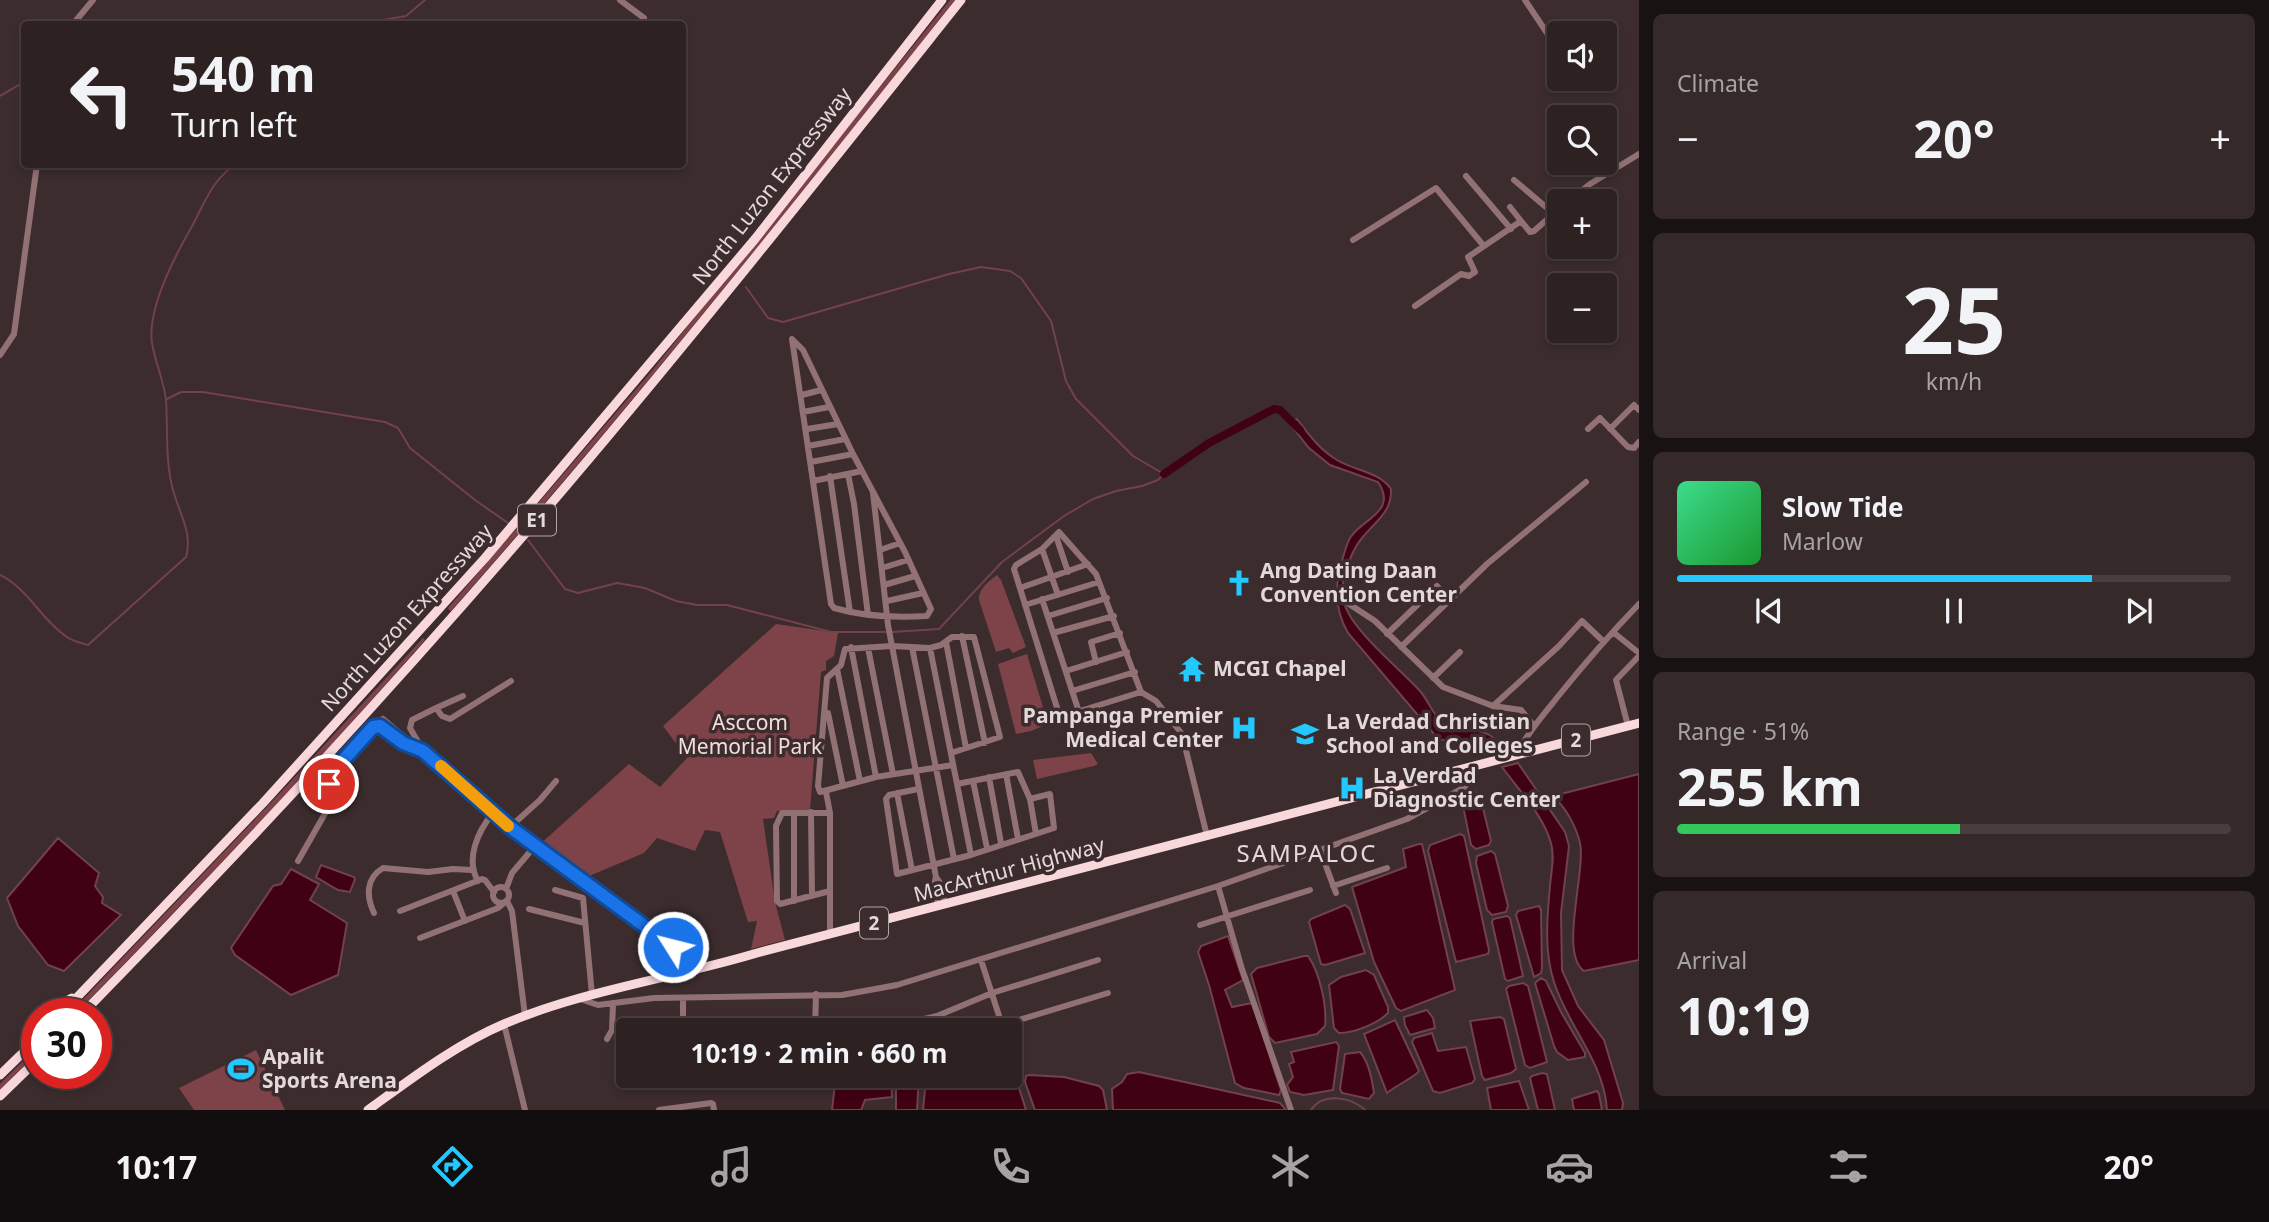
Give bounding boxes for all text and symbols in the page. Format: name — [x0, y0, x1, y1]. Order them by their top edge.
map controls — [1547, 21, 1617, 343]
button: sound — [1547, 21, 1617, 91]
text: 540 m — [171, 40, 316, 106]
icon: left — [56, 49, 147, 140]
text: Climate — [1677, 67, 1759, 99]
street label: North Luzon Expressway — [685, 81, 857, 290]
text: 20° — [1913, 102, 1995, 173]
text: Turn left — [171, 103, 297, 146]
button: search — [1547, 105, 1617, 175]
text: − — [1677, 112, 1699, 164]
text: + — [2209, 112, 2231, 164]
button: + — [1547, 189, 1617, 259]
text: 25 — [1902, 257, 2006, 381]
button: − — [1547, 273, 1617, 343]
text: km/h — [1926, 365, 1982, 397]
text: Slow Tide — [1782, 489, 1904, 525]
road number: E1 — [518, 505, 556, 536]
street label: North Luzon Expressway — [314, 517, 498, 717]
text: Marlow — [1782, 525, 1863, 557]
place label: Ang Dating Daan Convention Center — [1260, 556, 1457, 608]
church icon: Ang Dating Daan Convention Center — [1224, 568, 1254, 598]
icon: previous — [1750, 592, 1788, 630]
icon: pause — [1935, 592, 1973, 630]
icon: next — [2120, 592, 2158, 630]
temple icon: MCGI Chapel — [1177, 654, 1207, 684]
place label: MCGI Chapel — [1213, 654, 1346, 682]
place label: Pampanga Premier Medical Center — [1023, 701, 1224, 753]
place label: La Verdad Christian School and Colleges — [1326, 707, 1533, 759]
park label: Asccom Memorial Park — [678, 708, 823, 760]
hospital icon: Pampanga Premier Medical Center — [1229, 713, 1259, 743]
text: Range · 51% — [1677, 715, 1809, 747]
school or university icon: La Verdad Christian School and Colleges — [1290, 719, 1320, 749]
road number: 2 — [1562, 724, 1590, 755]
text: 255 km — [1677, 750, 1863, 821]
pin — [299, 754, 359, 814]
place label: La Verdad Diagnostic Center — [1373, 761, 1561, 813]
icon: arrive — [310, 765, 348, 803]
hospital icon: La Verdad Diagnostic Center — [1337, 773, 1367, 803]
street label: MacArthur Highway — [910, 830, 1108, 908]
district label: SAMPALOC — [1237, 836, 1377, 869]
road number: 2 — [860, 908, 888, 939]
position arrow — [636, 910, 710, 984]
text: Arrival — [1677, 944, 1747, 976]
text: 10:19 — [1677, 979, 1811, 1050]
speed limit sign: 30 — [21, 998, 112, 1089]
text: 10:19 · 2 min · 660 m — [691, 1035, 947, 1071]
place label: Apalit Sports Arena — [262, 1042, 397, 1094]
sports icon: Apalit Sports Arena — [226, 1054, 256, 1084]
icon: directions — [428, 1142, 477, 1191]
icon: music — [707, 1142, 756, 1191]
icon: phone — [986, 1142, 1035, 1191]
icon: climate — [1266, 1142, 1315, 1191]
icon: car — [1545, 1142, 1594, 1191]
icon: filters — [1824, 1142, 1873, 1191]
text: 10:17 — [115, 1145, 197, 1188]
text: 20° — [2104, 1145, 2154, 1188]

